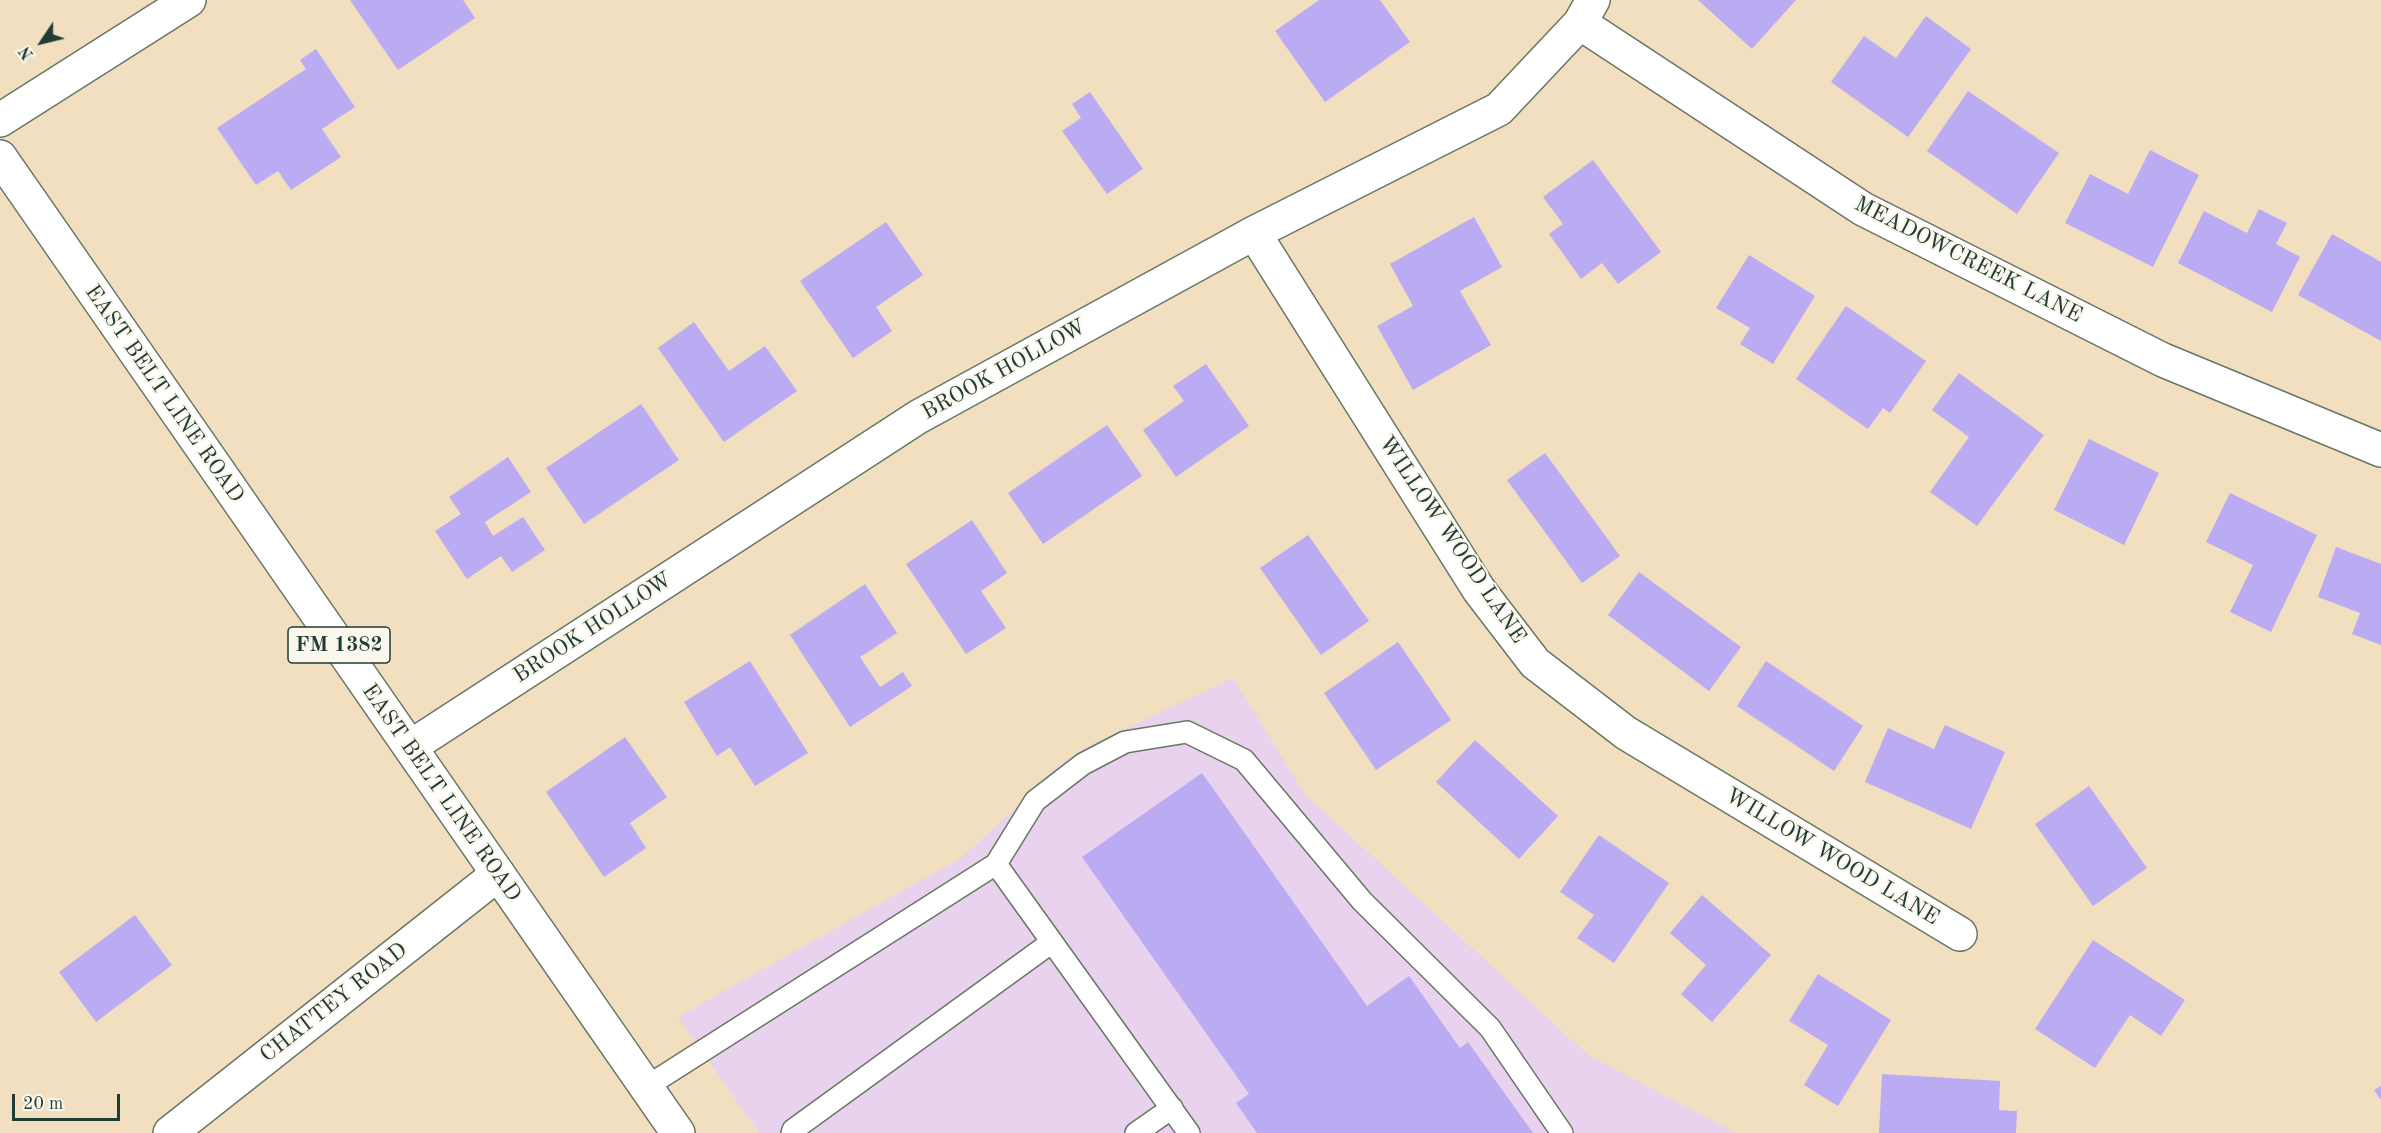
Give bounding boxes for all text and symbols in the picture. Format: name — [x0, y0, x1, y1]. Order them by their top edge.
north arrow — [12, 12, 72, 72]
text: N — [17, 43, 37, 62]
street label: MEADOWCREEK LANE — [1850, 191, 2086, 329]
street label: EAST BELT LINE ROAD — [79, 280, 249, 508]
street label: BROOK HOLLOW — [917, 314, 1091, 426]
street label: WILLOW WOOD LANE — [1373, 431, 1531, 649]
street label: BROOK HOLLOW — [509, 567, 677, 689]
road number: FM 1382 — [288, 627, 390, 663]
street label: EAST BELT LINE ROAD — [356, 679, 526, 907]
street label: WILLOW WOOD LANE — [1720, 783, 1944, 931]
street label: CHATTEY ROAD — [255, 937, 413, 1069]
scale bar — [15, 1082, 123, 1120]
text: 20 m — [23, 1095, 63, 1113]

